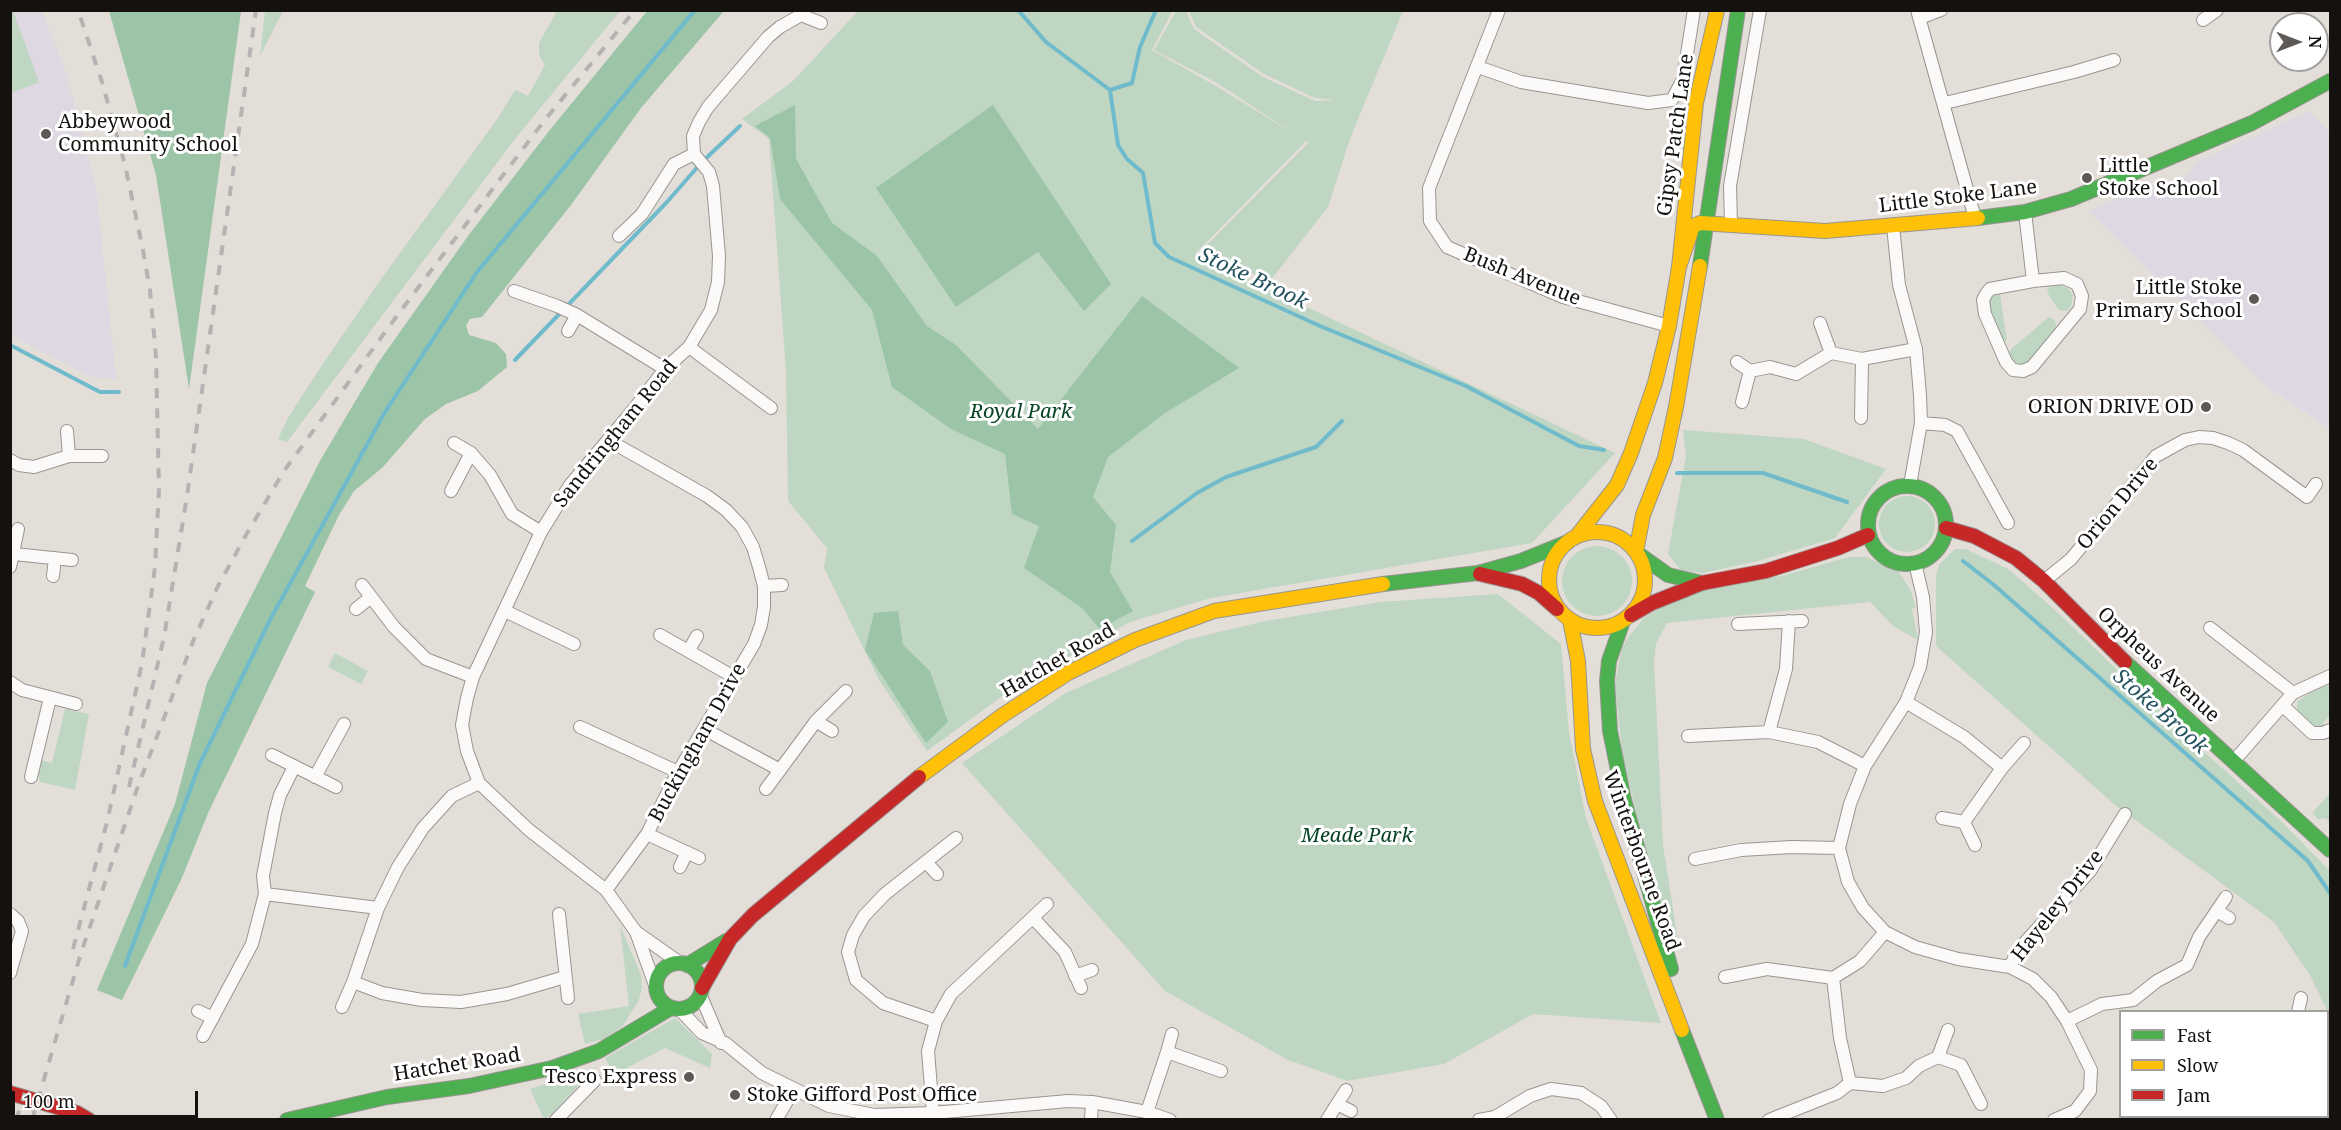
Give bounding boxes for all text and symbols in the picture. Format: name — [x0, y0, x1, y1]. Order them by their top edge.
north arrow — [2269, 12, 2329, 72]
text: N — [2304, 36, 2326, 48]
street label: Gipsy Patch Lane — [1653, 52, 1699, 218]
place label: Abbeywood Community School — [58, 110, 238, 157]
marker: Abbeywood Community School — [39, 127, 53, 141]
place label: Little Stoke School — [2099, 154, 2218, 201]
marker: Little Stoke School — [2080, 171, 2094, 185]
street label: Little Stoke Lane — [1878, 175, 2038, 219]
water label: Stoke Brook — [1194, 243, 1312, 315]
street label: Bush Avenue — [1460, 243, 1584, 311]
place label: Little Stoke Primary School — [2095, 276, 2242, 323]
marker: Little Stoke Primary School — [2247, 292, 2261, 306]
street label: Sandringham Road — [549, 355, 683, 513]
place label: ORION DRIVE OD — [2028, 395, 2194, 419]
park label: Royal Park — [970, 400, 1072, 424]
marker: ORION DRIVE OD — [2199, 400, 2213, 414]
street label: Orion Drive — [2073, 453, 2163, 555]
street label: Orpheus Avenue — [2092, 602, 2224, 728]
street label: Hatchet Road — [997, 619, 1119, 703]
street label: Buckingham Drive — [644, 659, 752, 827]
water label: Stoke Brook — [2107, 664, 2213, 760]
street label: Winterbourne Road — [1597, 767, 1685, 955]
park label: Meade Park — [1301, 824, 1413, 848]
street label: Hayeley Drive — [2007, 846, 2109, 966]
legend — [2119, 1010, 2329, 1118]
text: Fast — [2177, 1023, 2212, 1047]
street label: Hatchet Road — [392, 1043, 522, 1087]
text: Slow — [2177, 1053, 2218, 1077]
place label: Tesco Express — [545, 1065, 677, 1089]
marker: Tesco Express — [682, 1070, 696, 1084]
scale bar — [15, 1079, 201, 1117]
place label: Stoke Gifford Post Office — [747, 1083, 977, 1107]
text: Jam — [2177, 1083, 2211, 1107]
marker: Stoke Gifford Post Office — [728, 1088, 742, 1102]
text: 100 m — [23, 1089, 75, 1113]

